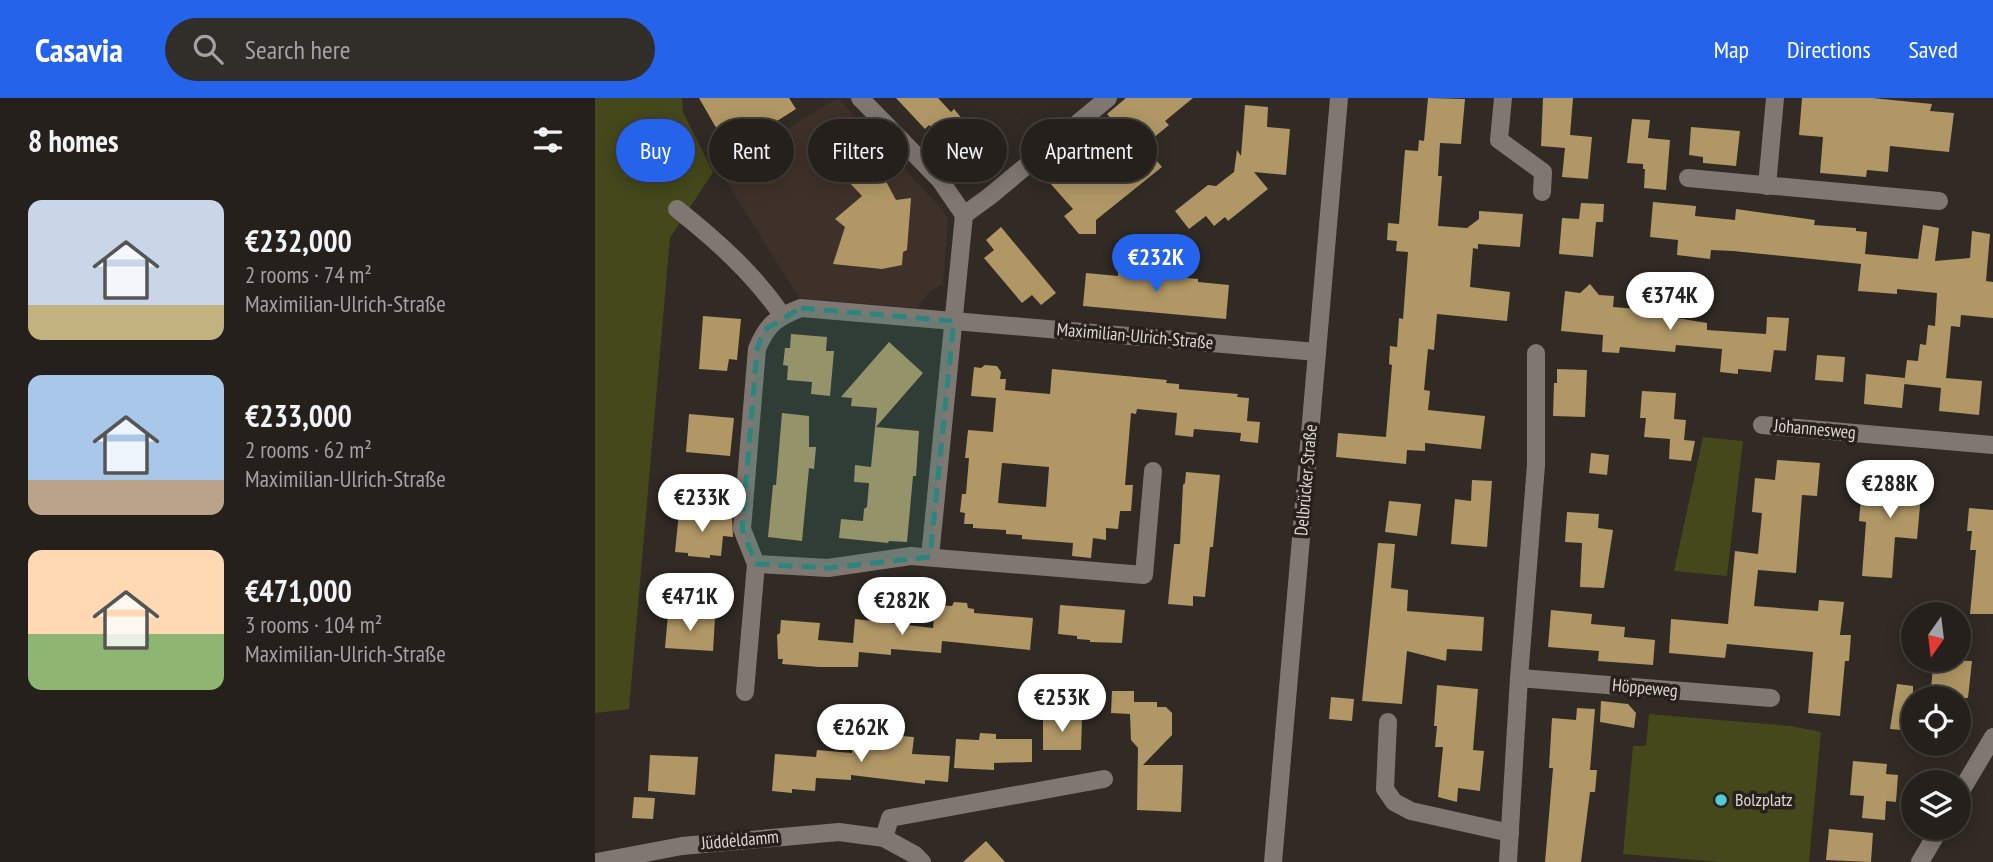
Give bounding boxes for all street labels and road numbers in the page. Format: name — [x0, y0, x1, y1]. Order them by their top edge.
street label: Maximilian-Ulrich-Straße — [1056, 317, 1214, 354]
street label: Johannesweg — [1772, 413, 1857, 444]
street label: Delbrücker Straße — [1289, 423, 1322, 537]
street label: Höppeweg — [1611, 673, 1679, 702]
street label: Jüddeldamm — [699, 825, 780, 854]

